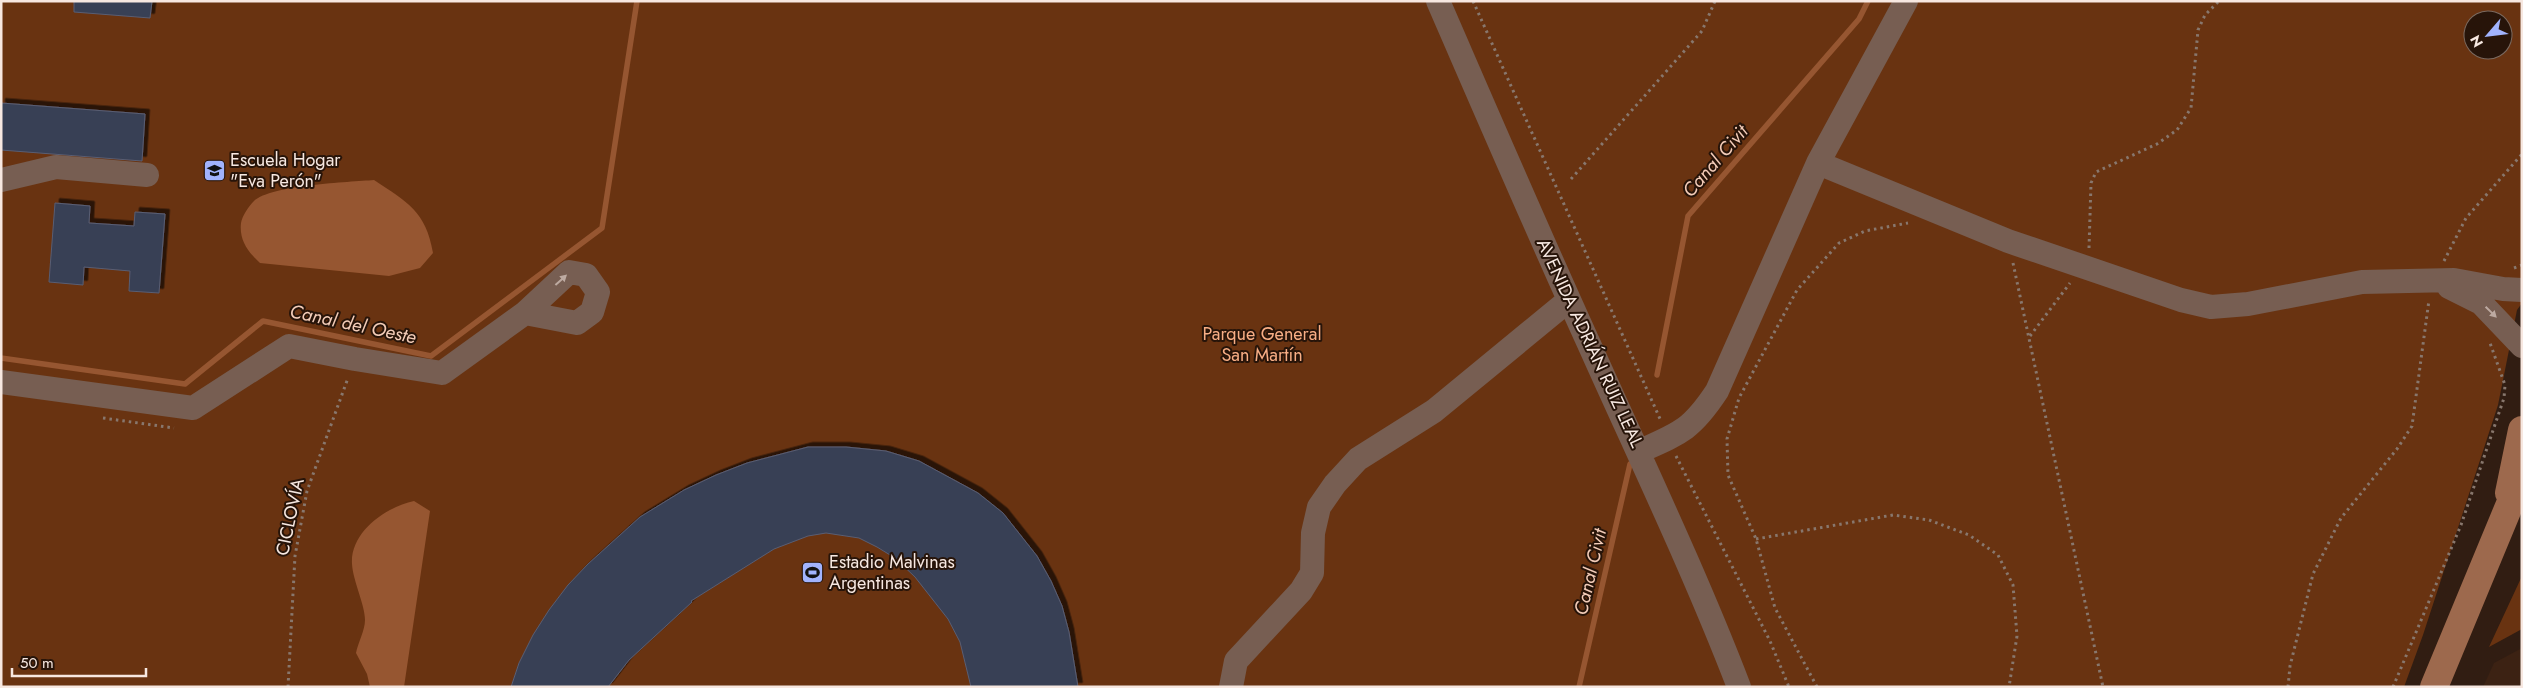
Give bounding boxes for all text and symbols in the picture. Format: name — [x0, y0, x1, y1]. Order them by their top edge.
north arrow — [2463, 10, 2513, 60]
text: N — [2465, 31, 2488, 51]
water label: Canal Civit — [1676, 118, 1755, 203]
place label: Escuela Hogar "Eva Perón" — [230, 147, 341, 194]
school or university icon: Escuela Hogar "Eva Perón" — [202, 158, 226, 182]
street label: AVENIDA ADRIÁN RUIZ LEAL — [1530, 234, 1650, 452]
one-way arrow — [554, 274, 566, 286]
water label: Canal del Oeste — [287, 297, 419, 351]
one-way arrow — [2485, 306, 2497, 318]
park label: Parque General San Martín — [1202, 321, 1322, 368]
street label: CICLOVÍA — [269, 476, 311, 558]
water label: Canal Civit — [1567, 525, 1613, 618]
place label: Estadio Malvinas Argentinas — [829, 549, 955, 596]
sports icon: Estadio Malvinas Argentinas — [801, 560, 825, 584]
scale bar — [12, 646, 146, 678]
text: 50 m — [20, 652, 54, 674]

